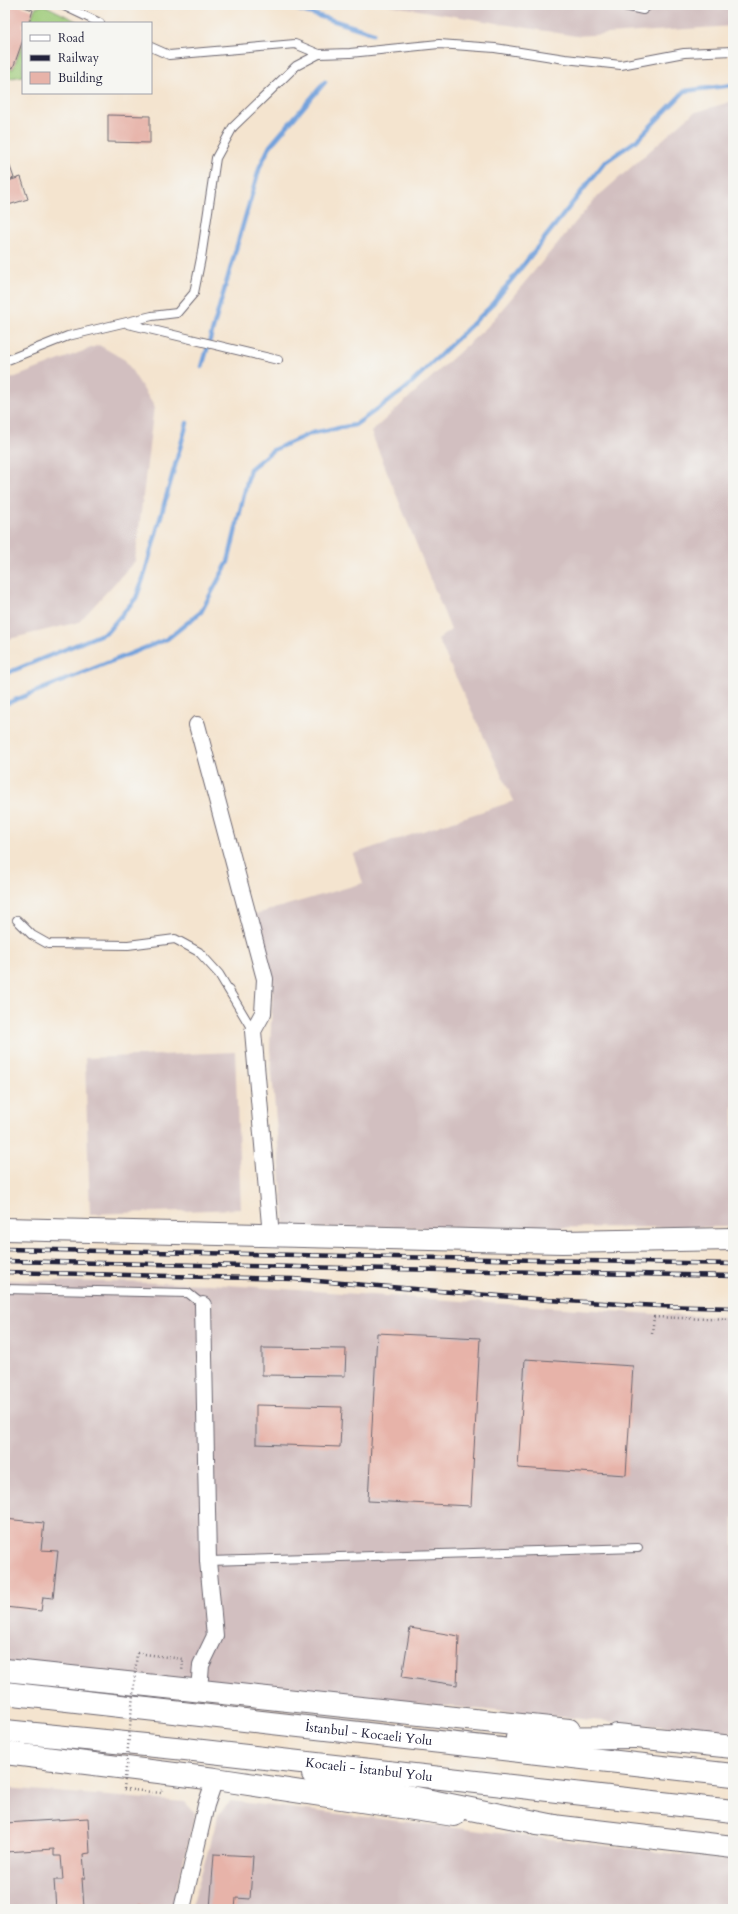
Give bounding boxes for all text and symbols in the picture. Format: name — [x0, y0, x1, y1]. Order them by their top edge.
legend — [22, 22, 152, 94]
text: Road — [58, 30, 85, 46]
text: Railway — [58, 50, 100, 66]
text: Building — [58, 70, 103, 86]
street label: İstanbul - Kocaeli Yolu — [304, 1718, 433, 1750]
street label: Kocaeli - İstanbul Yolu — [304, 1754, 434, 1786]

